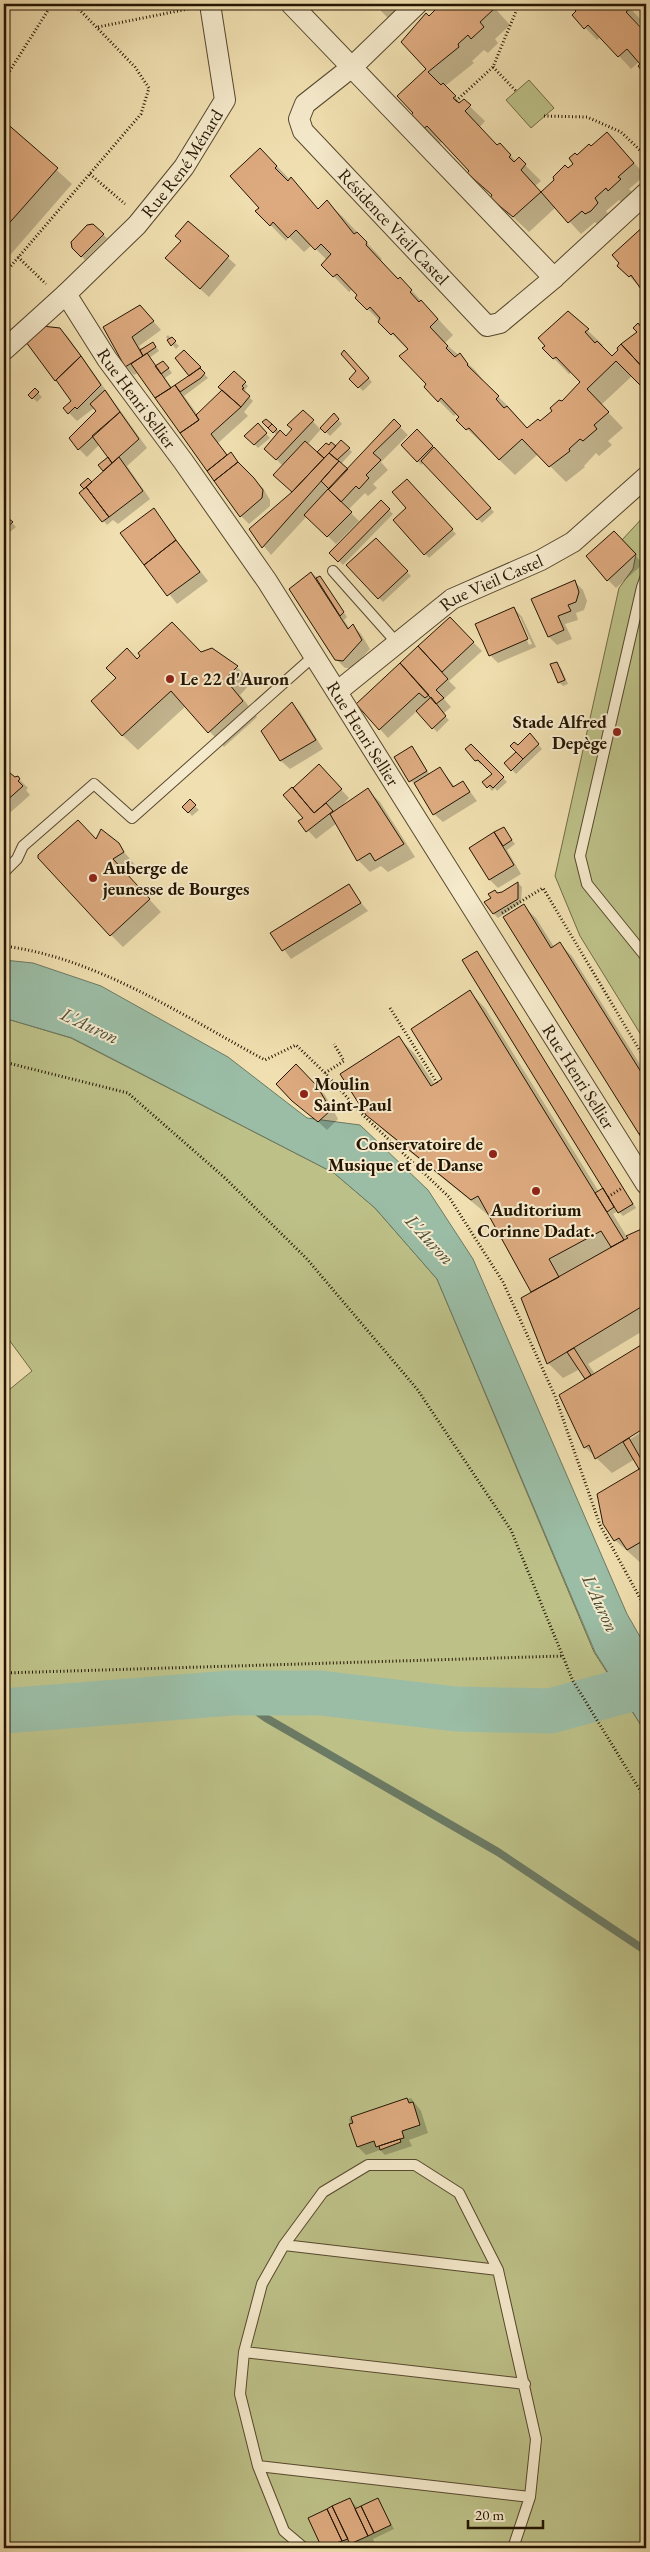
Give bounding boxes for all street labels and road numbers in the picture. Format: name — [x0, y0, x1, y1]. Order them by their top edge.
street label: Rue René Ménard — [136, 104, 228, 222]
street label: Résidence Vieil Castel — [333, 163, 454, 290]
street label: Rue Henri Sellier — [92, 344, 182, 453]
street label: Rue Vieil Castel — [434, 549, 546, 616]
street label: Rue Henri Sellier — [322, 677, 405, 790]
street label: Rue Henri Sellier — [537, 1020, 621, 1133]

